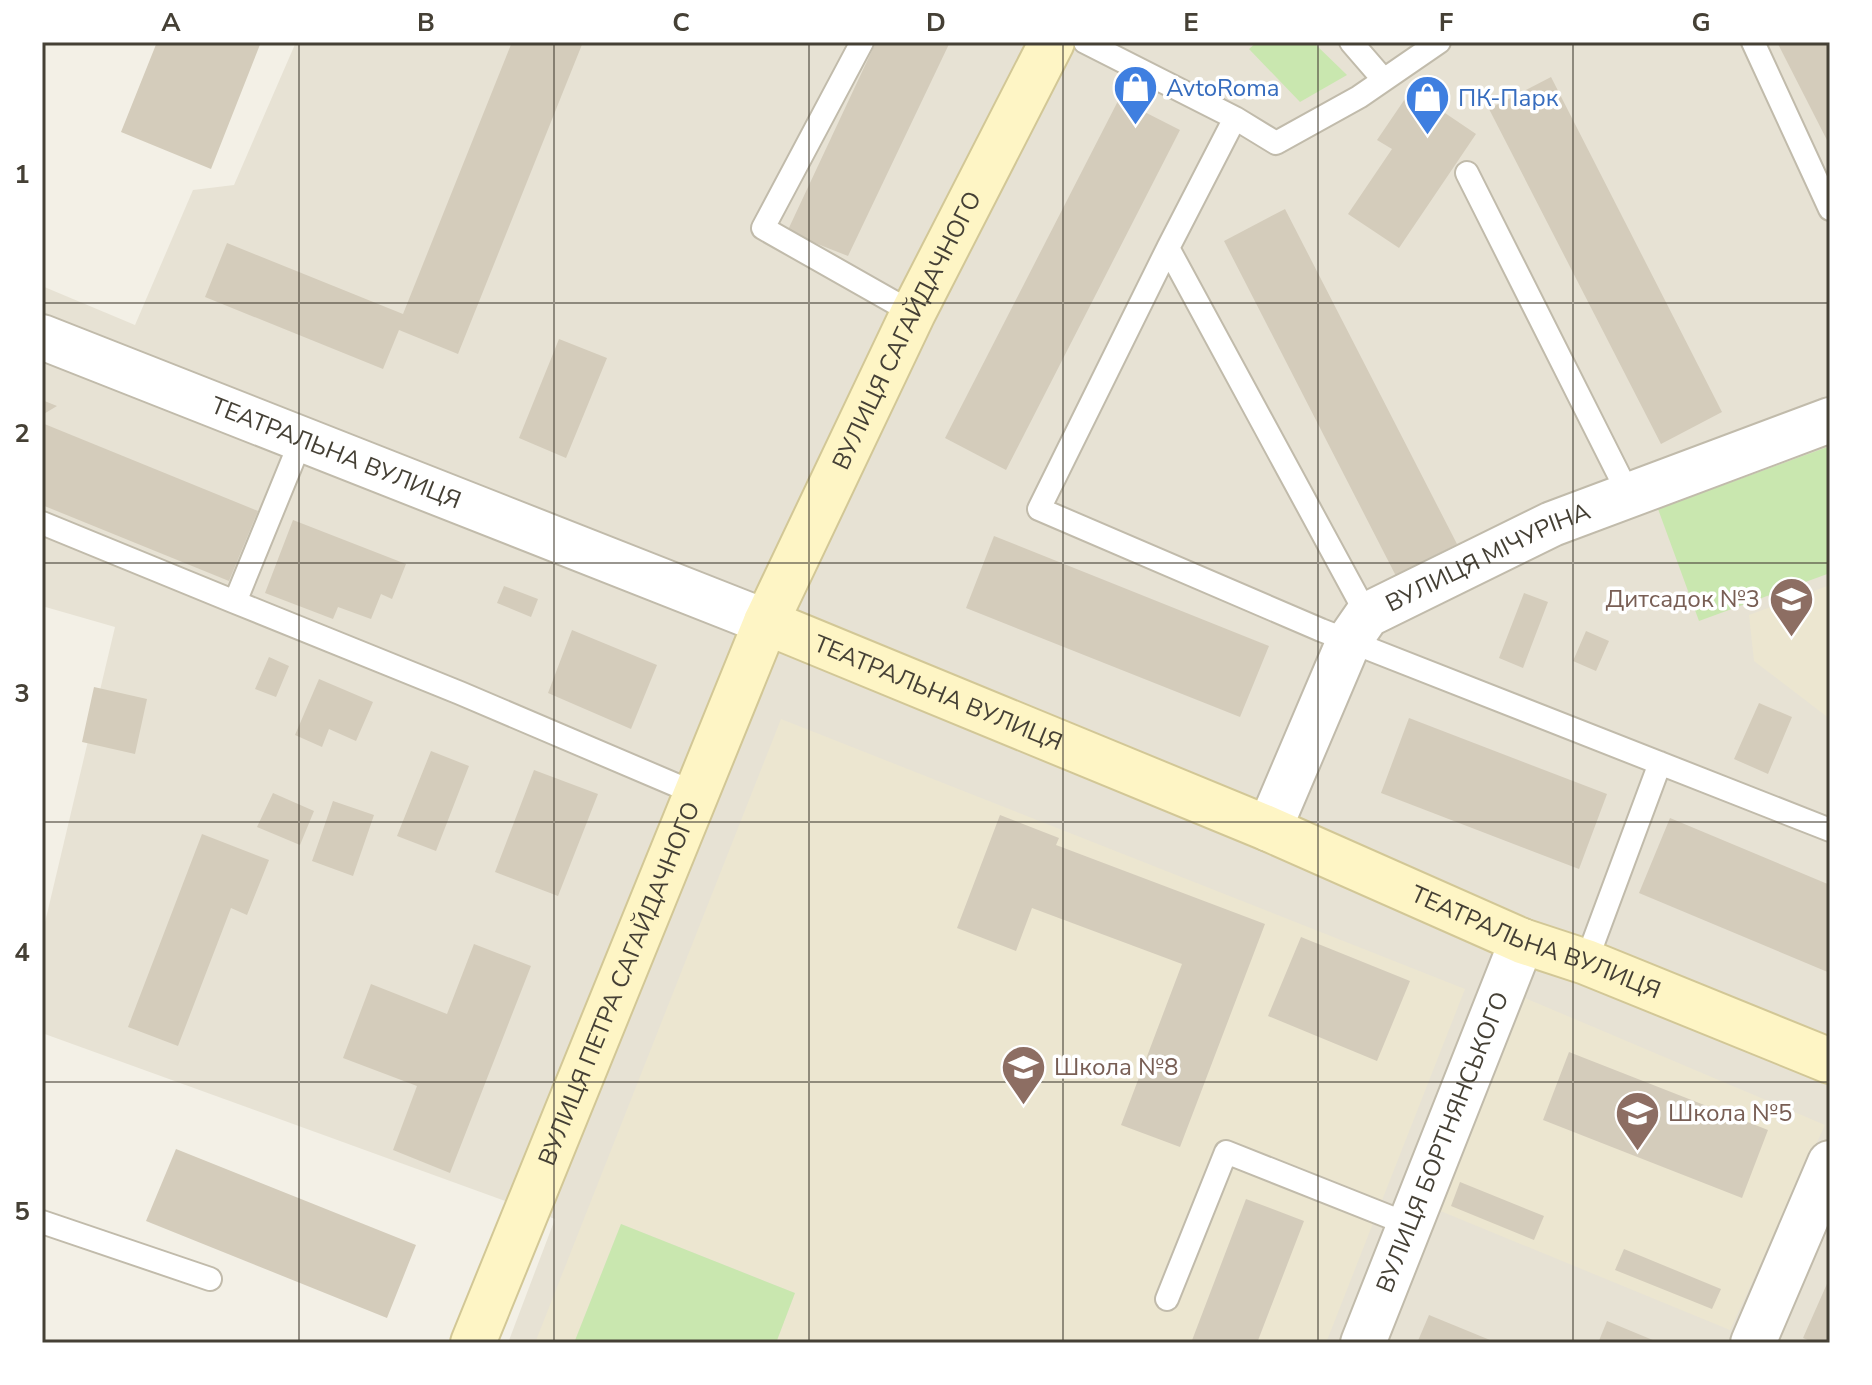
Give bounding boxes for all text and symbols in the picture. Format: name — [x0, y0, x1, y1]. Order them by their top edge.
text: A — [161, 5, 181, 40]
text: B — [417, 5, 435, 40]
text: C — [672, 5, 690, 40]
text: D — [926, 5, 946, 40]
text: E — [1183, 5, 1199, 40]
text: F — [1439, 5, 1453, 40]
text: G — [1691, 5, 1711, 40]
shop icon: AvtoRoma — [1111, 64, 1159, 127]
place label: AvtoRoma — [1166, 72, 1279, 104]
shop icon: ПК-Парк — [1403, 74, 1451, 137]
place label: ПК-Парк — [1458, 82, 1559, 114]
text: 1 — [14, 157, 30, 192]
street label: ВУЛИЦЯ САГАЙДАЧНОГО — [825, 186, 989, 475]
street label: ТЕАТРАЛЬНА ВУЛИЦЯ — [206, 389, 466, 516]
text: 2 — [14, 416, 30, 451]
street label: ВУЛИЦЯ МІЧУРІНА — [1380, 495, 1595, 619]
school or university icon: Дитсадок №3 — [1767, 575, 1815, 638]
place label: Дитсадок №3 — [1606, 583, 1760, 615]
street label: ТЕАТРАЛЬНА ВУЛИЦЯ — [809, 627, 1067, 758]
text: 3 — [14, 676, 30, 711]
street label: ВУЛИЦЯ ПЕТРА САГАЙДАЧНОГО — [531, 797, 707, 1170]
street label: ТЕАТРАЛЬНА ВУЛИЦЯ — [1406, 878, 1665, 1007]
text: 4 — [14, 935, 30, 970]
street label: ВУЛИЦЯ БОРТНЯНСЬКОГО — [1369, 987, 1516, 1297]
school or university icon: Школа №8 — [999, 1043, 1047, 1106]
place label: Школа №8 — [1054, 1051, 1178, 1083]
school or university icon: Школа №5 — [1613, 1089, 1661, 1152]
place label: Школа №5 — [1668, 1097, 1792, 1129]
text: 5 — [14, 1194, 30, 1229]

